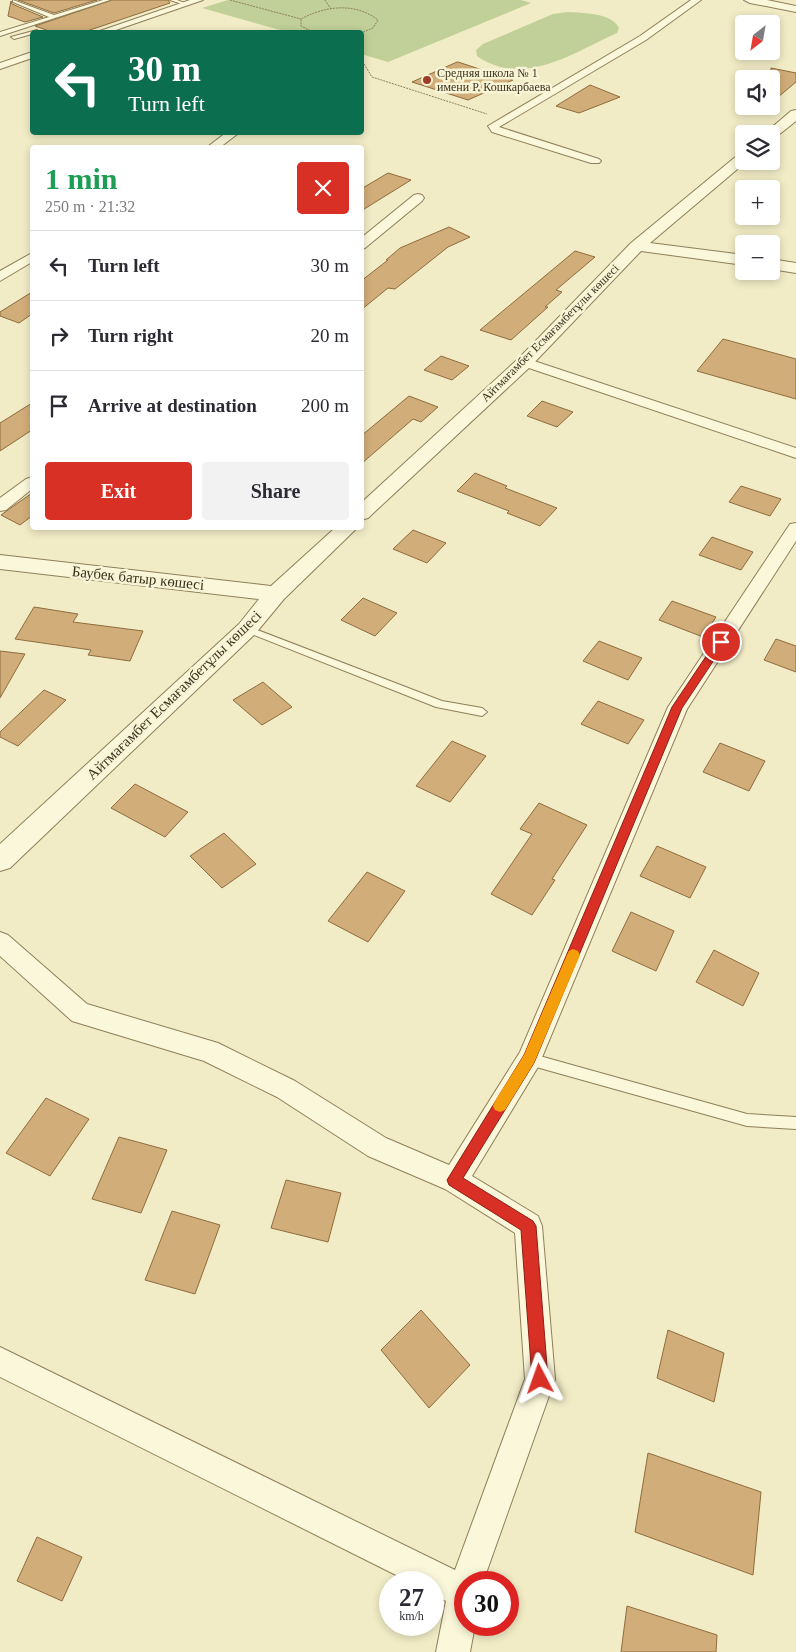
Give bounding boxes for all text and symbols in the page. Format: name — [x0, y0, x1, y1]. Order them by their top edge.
north arrow — [735, 15, 780, 60]
map controls — [735, 15, 780, 280]
icon: left — [45, 50, 110, 115]
text: 30 m — [128, 50, 201, 89]
place label: Средняя школа № 1 имени Р. Кошкарбаева — [437, 66, 551, 94]
button: sound — [735, 70, 780, 115]
marker: Средняя школа № 1 имени Р. Кошкарбаева — [421, 74, 433, 86]
text: Turn left — [128, 91, 205, 116]
button: layers — [735, 125, 780, 170]
text: 1 min — [45, 162, 118, 195]
button: close — [297, 162, 349, 214]
button: + — [735, 180, 780, 225]
text: 250 m · 21:32 — [45, 198, 135, 215]
button: − — [735, 235, 780, 280]
icon: left — [45, 252, 73, 280]
text: Turn left — [88, 255, 160, 276]
text: 30 m — [310, 255, 349, 276]
street label: Айтмағамбет Есмағамбетұлы көшесі — [478, 261, 622, 405]
icon: right — [45, 322, 73, 350]
text: Turn right — [88, 325, 173, 346]
text: 20 m — [310, 325, 349, 346]
icon: arrive — [45, 392, 73, 420]
text: Arrive at destination — [88, 395, 257, 416]
text: 200 m — [301, 395, 349, 416]
button: Exit — [45, 462, 192, 520]
button: Share — [202, 462, 349, 520]
street label: Баубек батыр көшесі — [71, 563, 205, 593]
street label: Айтмағамбет Есмағамбетұлы көшесі — [84, 607, 264, 783]
pin — [700, 621, 742, 663]
icon: arrive — [707, 628, 735, 656]
position arrow — [513, 1352, 565, 1404]
speed limit sign: 30 — [454, 1571, 519, 1636]
text: 27 — [399, 1584, 424, 1611]
text: km/h — [399, 1609, 424, 1623]

